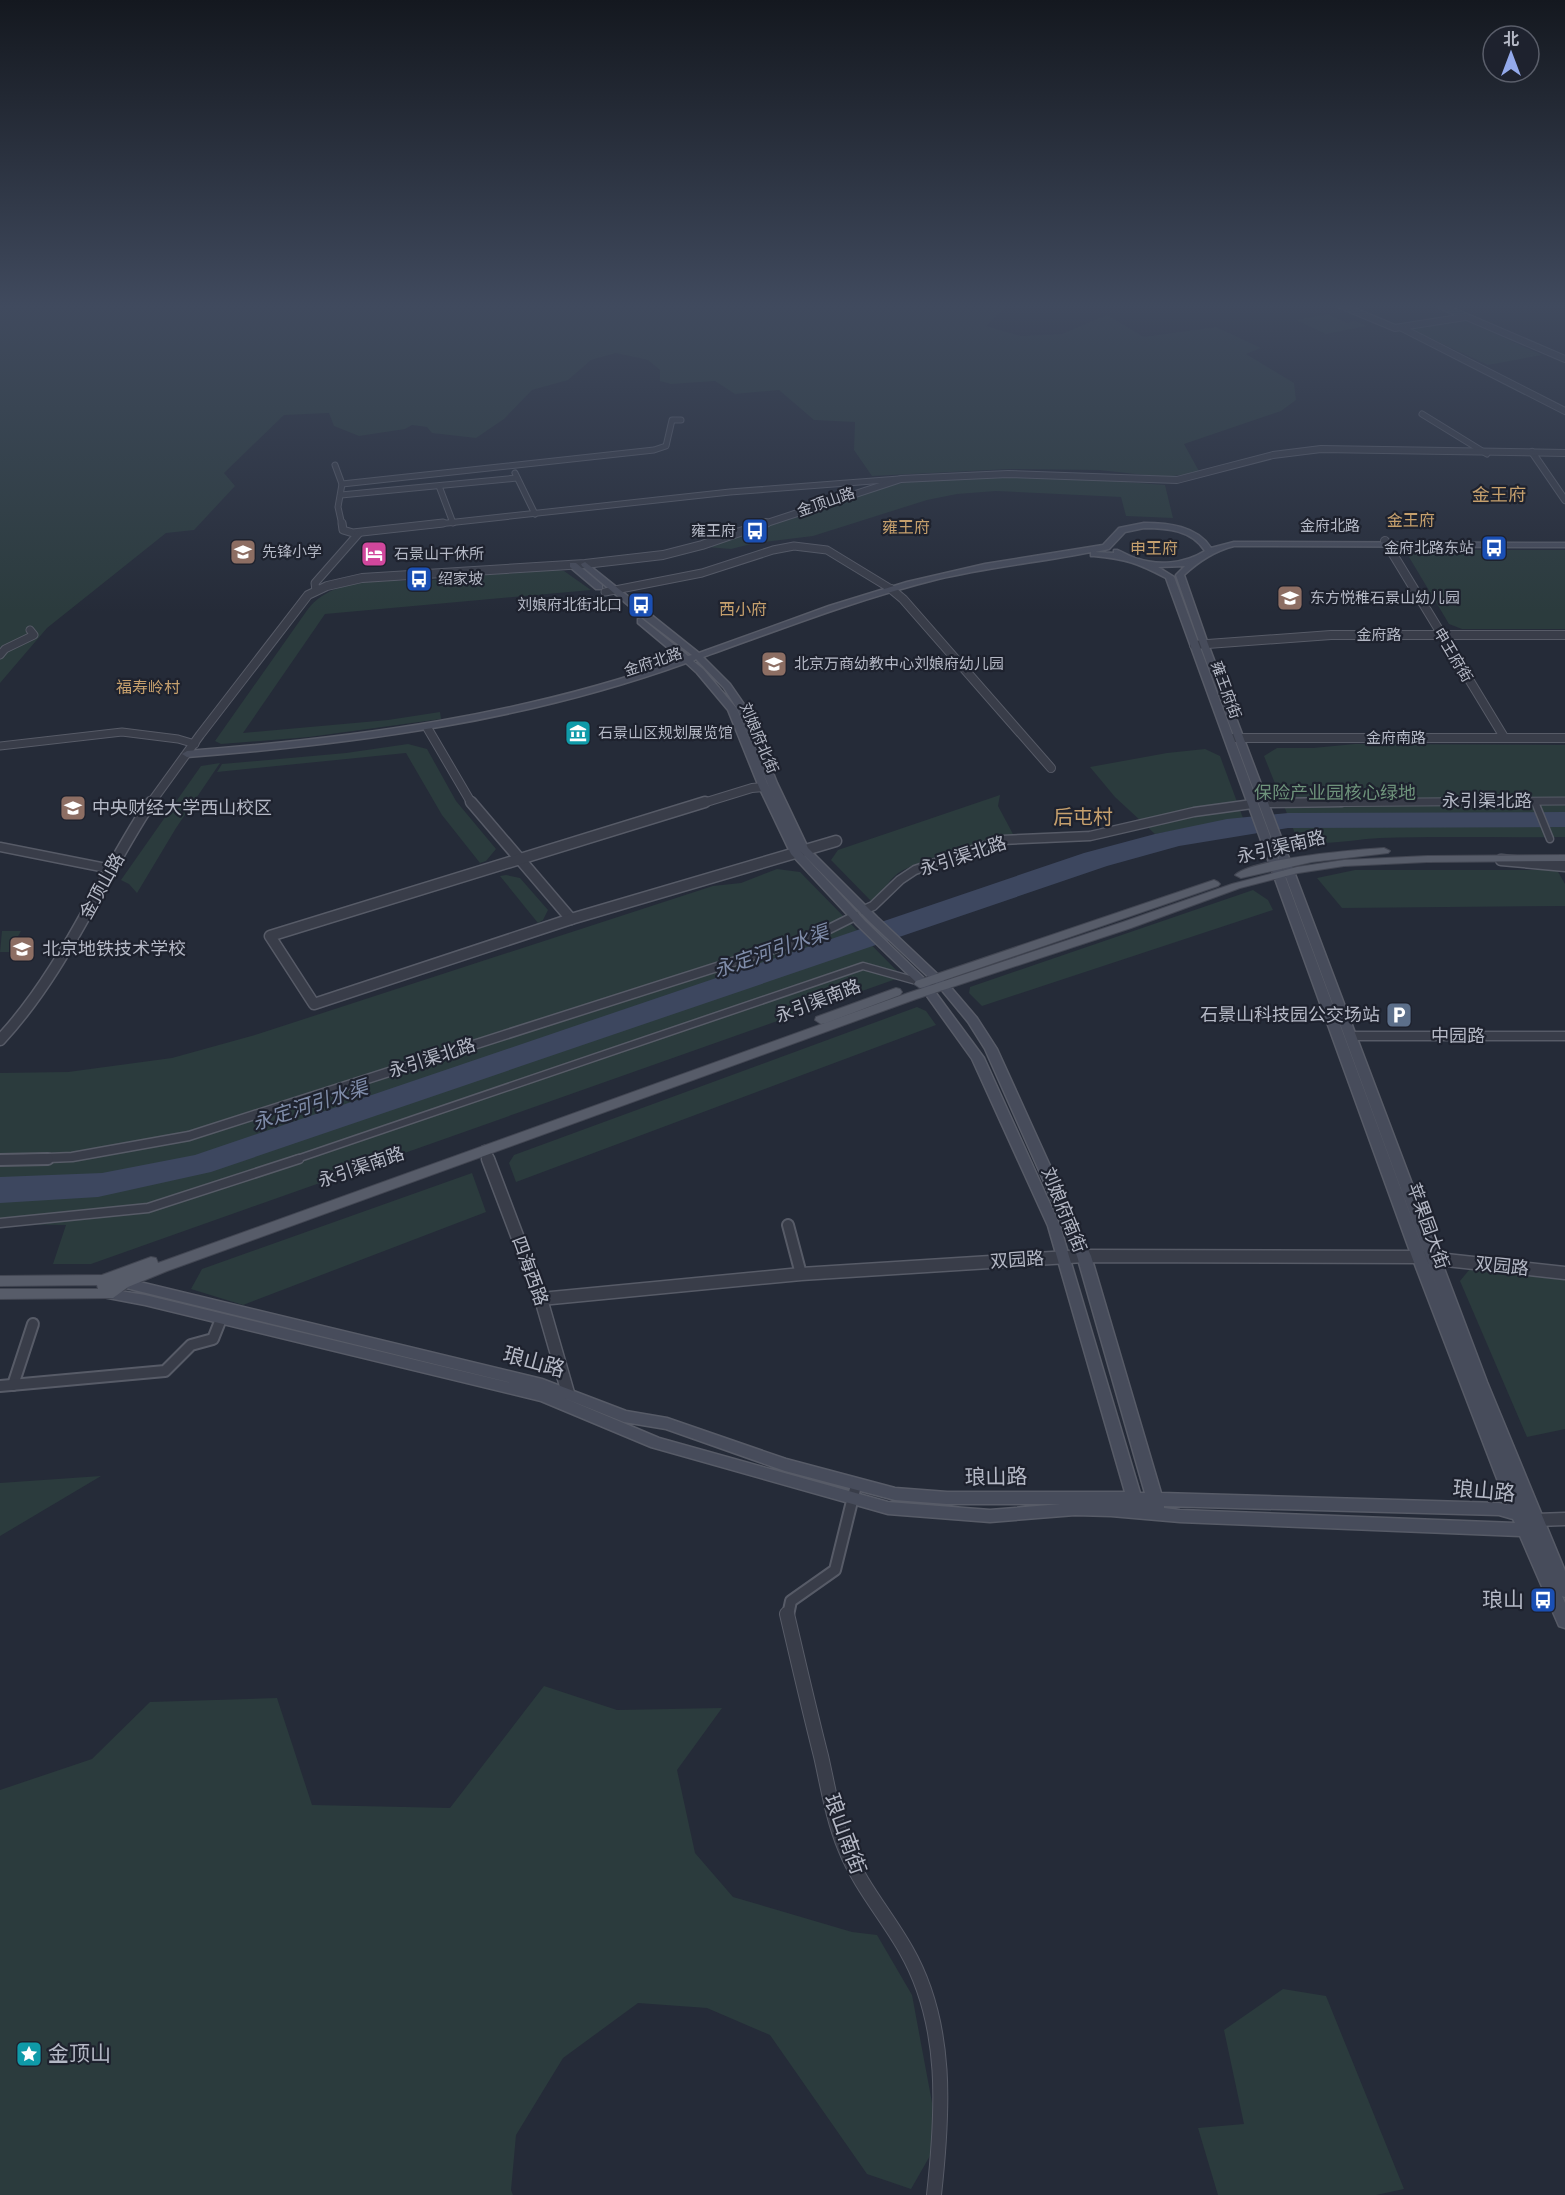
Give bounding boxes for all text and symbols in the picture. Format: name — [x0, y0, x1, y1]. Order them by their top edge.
north arrow — [1481, 24, 1541, 84]
text: 北 — [1503, 29, 1519, 48]
street label: 金顶山路 — [794, 483, 857, 519]
district label: 金王府 — [1472, 483, 1526, 505]
district label: 金王府 — [1387, 510, 1435, 529]
bus stop icon: 雍王府 — [740, 516, 770, 546]
street label: 金府北路 — [1300, 516, 1360, 534]
district label: 雍王府 — [882, 517, 930, 536]
place label: 雍王府 — [691, 521, 736, 539]
bus stop icon: 金府北路东站 — [1479, 533, 1509, 563]
school or university icon: 先锋小学 — [228, 537, 258, 567]
district label: 申王府 — [1130, 538, 1178, 557]
place label: 金府北路东站 — [1384, 538, 1474, 556]
hotel icon: 石景山干休所 — [359, 539, 389, 569]
place label: 先锋小学 — [262, 542, 322, 560]
place label: 石景山干休所 — [394, 544, 484, 562]
bus stop icon: 绍家坡 — [404, 564, 434, 594]
place label: 绍家坡 — [438, 569, 483, 587]
school or university icon: 东方悦稚石景山幼儿园 — [1275, 583, 1305, 613]
place label: 东方悦稚石景山幼儿园 — [1310, 588, 1460, 606]
bus stop icon: 刘娘府北街北口 — [626, 590, 656, 620]
place label: 刘娘府北街北口 — [517, 595, 622, 613]
district label: 西小府 — [719, 599, 767, 618]
street label: 申王府街 — [1431, 624, 1477, 685]
street label: 金府路 — [1356, 625, 1402, 643]
street label: 金府北路 — [621, 643, 684, 679]
school or university icon: 北京万商幼教中心刘娘府幼儿园 — [759, 649, 789, 679]
place label: 北京万商幼教中心刘娘府幼儿园 — [794, 654, 1004, 672]
street label: 雍王府街 — [1208, 658, 1246, 721]
district label: 福寿岭村 — [116, 677, 180, 696]
street label: 刘娘府北街 — [737, 700, 783, 776]
museum icon: 石景山区规划展览馆 — [563, 718, 593, 748]
place label: 石景山区规划展览馆 — [598, 723, 733, 741]
street label: 金府南路 — [1366, 728, 1426, 746]
park label: 保险产业园核心绿地 — [1254, 781, 1416, 803]
street label: 永引渠北路 — [1442, 789, 1532, 811]
school or university icon: 中央财经大学西山校区 — [58, 793, 88, 823]
place label: 中央财经大学西山校区 — [92, 796, 272, 818]
district label: 后屯村 — [1053, 804, 1113, 828]
street label: 永引渠南路 — [1234, 825, 1327, 867]
street label: 永引渠北路 — [916, 831, 1009, 879]
street label: 金顶山路 — [74, 849, 128, 922]
water label: 永定河引水渠 — [710, 918, 834, 981]
school or university icon: 北京地铁技术学校 — [7, 934, 37, 964]
place label: 北京地铁技术学校 — [42, 937, 186, 959]
street label: 永引渠南路 — [772, 974, 864, 1026]
parking icon: 石景山科技园公交场站 — [1384, 1000, 1414, 1030]
place label: 石景山科技园公交场站 — [1200, 1003, 1380, 1025]
street label: 中园路 — [1431, 1024, 1485, 1046]
street label: 永引渠北路 — [385, 1033, 478, 1081]
water label: 永定河引水渠 — [249, 1073, 373, 1134]
street label: 永引渠南路 — [315, 1141, 407, 1191]
street label: 刘娘府南街 — [1038, 1164, 1092, 1255]
street label: 苹果园大街 — [1403, 1180, 1455, 1272]
street label: 四海西路 — [508, 1233, 554, 1308]
street label: 双园路 — [989, 1246, 1045, 1272]
street label: 双园路 — [1474, 1251, 1530, 1279]
street label: 琅山路 — [501, 1340, 568, 1381]
street label: 琅山路 — [964, 1462, 1028, 1489]
street label: 琅山路 — [1452, 1474, 1517, 1505]
bus stop icon: 琅山 — [1528, 1585, 1558, 1615]
place label: 琅山 — [1482, 1586, 1524, 1611]
street label: 琅山南街 — [820, 1790, 873, 1877]
place icon: 金顶山 — [14, 2039, 44, 2069]
place label: 金顶山 — [48, 2040, 111, 2065]

